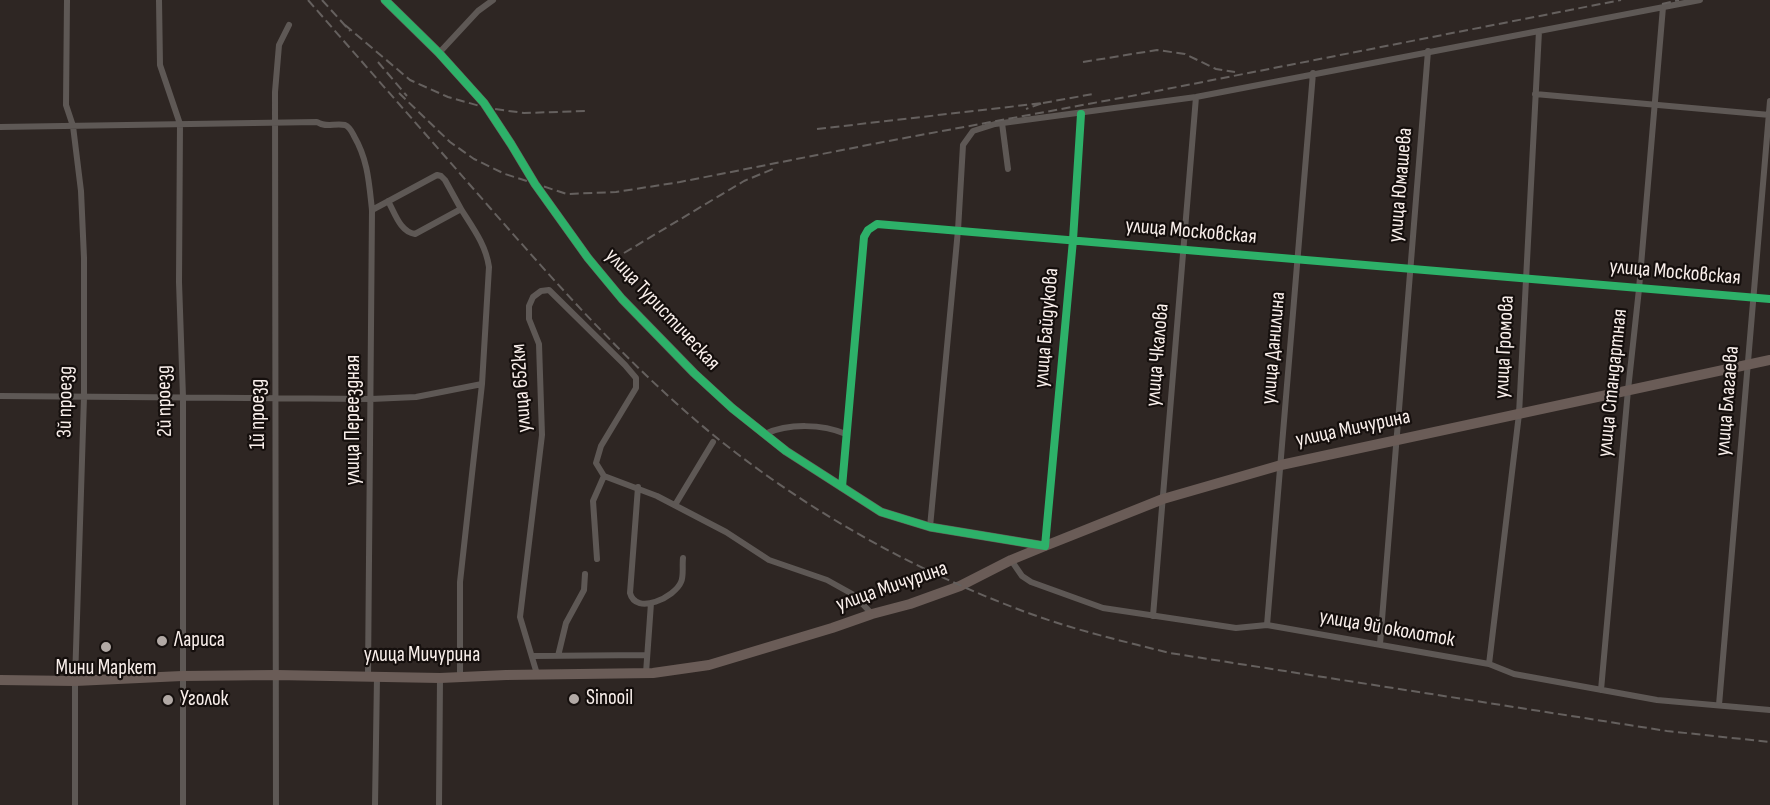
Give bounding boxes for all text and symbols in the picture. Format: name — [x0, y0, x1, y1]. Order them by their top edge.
street label: улица Юмашева — [1383, 127, 1419, 243]
street label: улица Московская — [1124, 214, 1258, 250]
street label: улица Туристическая — [599, 244, 725, 376]
street label: улица Московская — [1608, 255, 1742, 291]
street label: улица Байдукова — [1029, 267, 1065, 389]
street label: улица Данилина — [1257, 291, 1291, 405]
street label: улица Громова — [1490, 295, 1520, 399]
street label: улица Чкалова — [1141, 302, 1175, 408]
street label: улица Стандартная — [1593, 308, 1633, 458]
street label: улица 652км — [506, 343, 538, 433]
street label: улица Благаева — [1711, 345, 1745, 457]
street label: улица Переездная — [341, 355, 367, 485]
street label: 2й проезд — [152, 365, 178, 437]
street label: 3й проезд — [53, 366, 79, 438]
street label: 1й проезд — [246, 379, 272, 449]
street label: улица Мичурина — [1293, 405, 1413, 453]
street label: улица Мичурина — [833, 556, 951, 618]
street label: улица 9й околоток — [1317, 605, 1457, 653]
place label: Лариса — [174, 628, 225, 654]
marker: Лариса — [155, 634, 169, 648]
marker: Мини Маркет — [99, 640, 113, 654]
street label: улица Мичурина — [364, 643, 480, 669]
place label: Мини Маркет — [55, 656, 157, 682]
place label: Sinooil — [586, 686, 633, 712]
place label: Уголок — [180, 687, 229, 713]
marker: Sinooil — [567, 692, 581, 706]
marker: Уголок — [161, 693, 175, 707]

